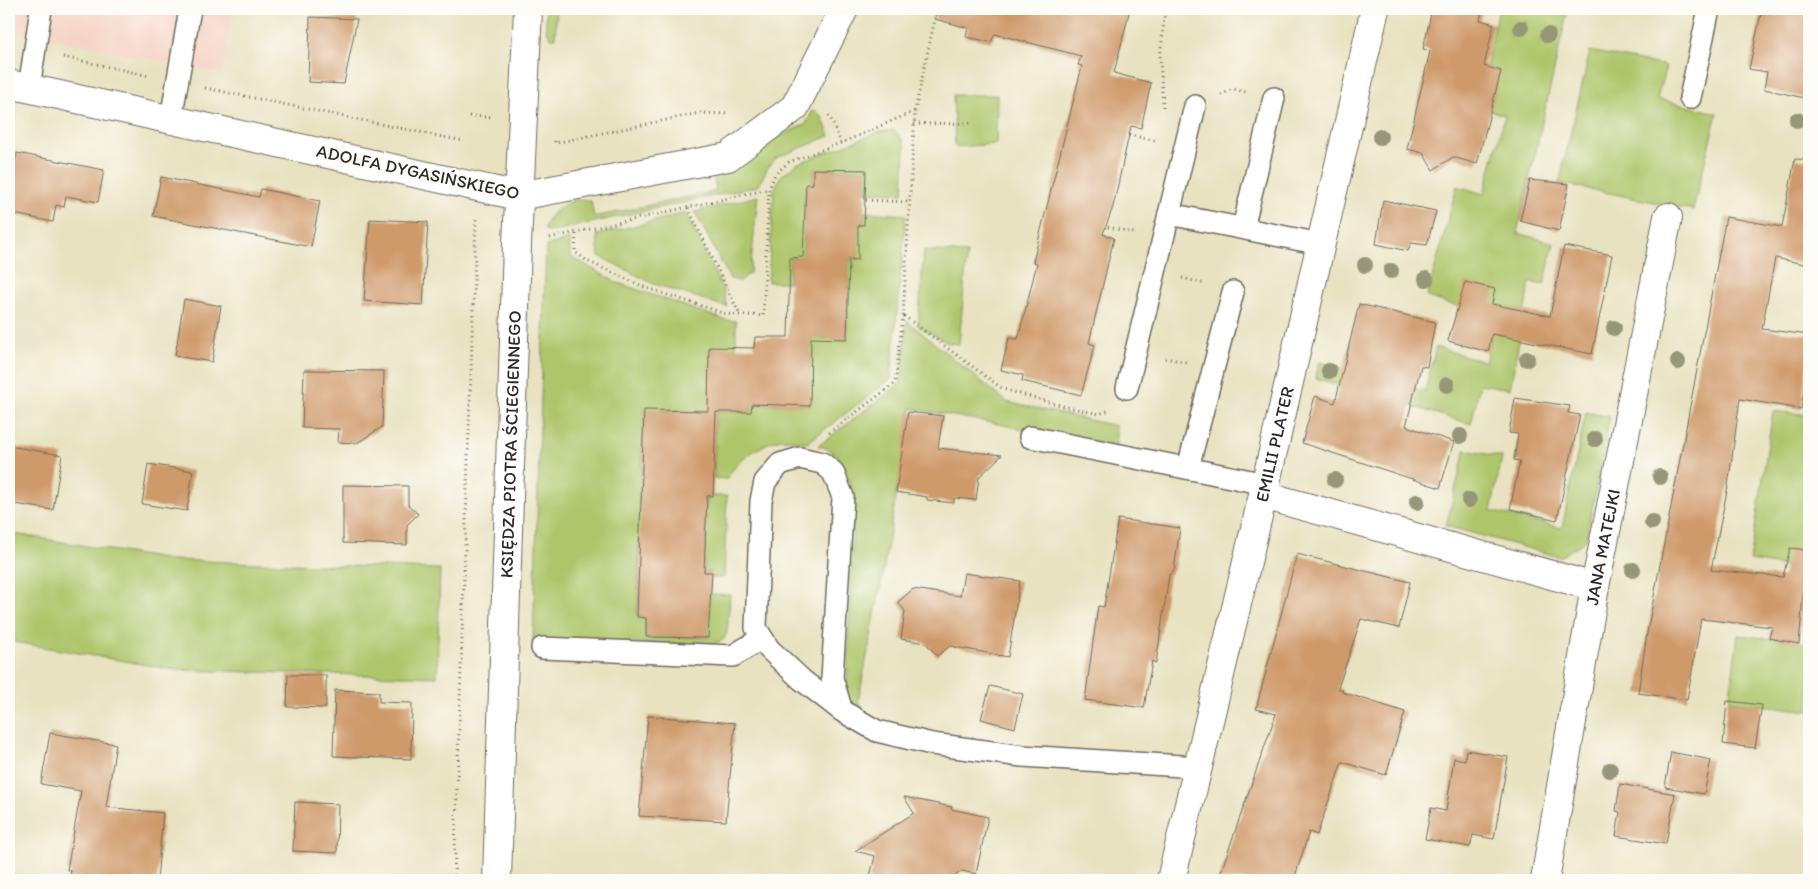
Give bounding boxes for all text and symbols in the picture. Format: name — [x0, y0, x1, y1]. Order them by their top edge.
street label: ADOLFA DYGASIŃSKIEGO — [314, 140, 522, 204]
street label: KSIĘDZA PIOTRA ŚCIEGIENNEGO — [496, 310, 526, 578]
street label: EMILII PLATER — [1251, 384, 1299, 504]
street label: JANA MATEJKI — [1581, 487, 1625, 607]

